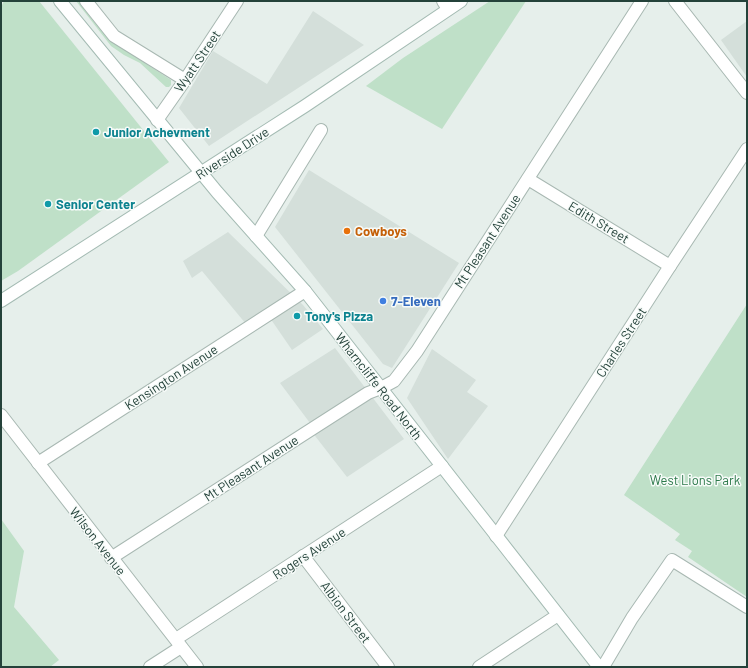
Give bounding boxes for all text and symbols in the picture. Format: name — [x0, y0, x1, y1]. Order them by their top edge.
street label: Wyatt Street — [170, 27, 224, 95]
street label: Riverside Drive — [192, 123, 272, 183]
place label: Junior Achevment — [104, 124, 210, 140]
marker: Junior Achevment — [91, 127, 101, 137]
street label: Mt Pleasant Avenue — [451, 191, 524, 291]
place label: Senior Center — [56, 196, 135, 212]
street label: Edith Street — [566, 198, 632, 246]
marker: Senior Center — [43, 199, 53, 209]
place label: Cowboys — [355, 223, 407, 239]
marker: Cowboys — [342, 226, 352, 236]
place label: 7-Eleven — [391, 293, 441, 309]
marker: 7-Eleven — [378, 296, 388, 306]
street label: Charles Street — [592, 304, 650, 380]
place label: Tony's Pizza — [305, 308, 373, 324]
marker: Tony's Pizza — [292, 311, 302, 321]
street label: Wharncliffe Road North — [332, 329, 426, 443]
street label: Kensington Avenue — [121, 341, 221, 413]
street label: Mt Pleasant Avenue — [201, 431, 301, 504]
park label: West Lions Park — [650, 472, 741, 488]
street label: Wilson Avenue — [66, 504, 130, 578]
street label: Rogers Avenue — [270, 523, 349, 583]
street label: Albion Street — [317, 578, 375, 646]

